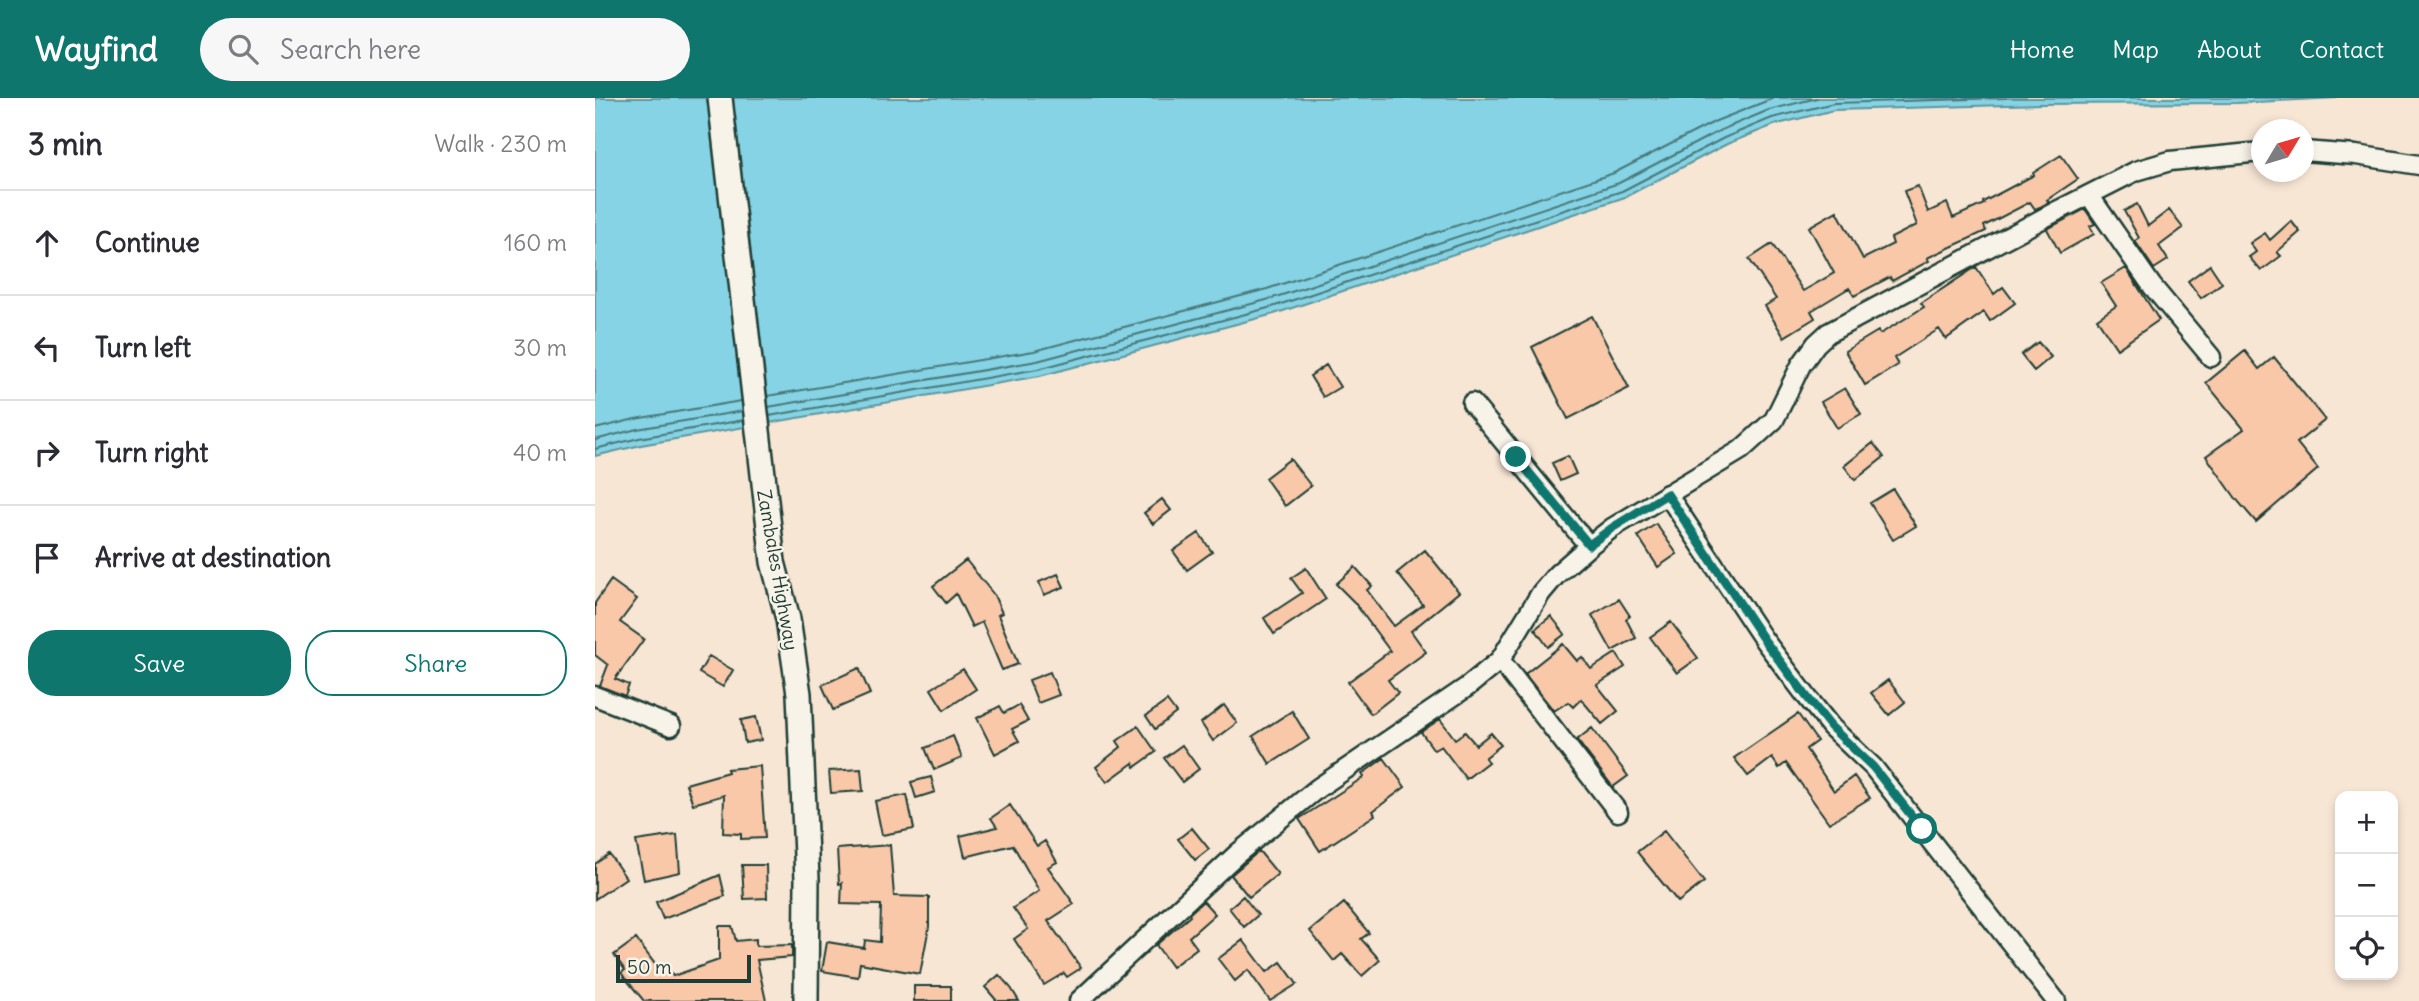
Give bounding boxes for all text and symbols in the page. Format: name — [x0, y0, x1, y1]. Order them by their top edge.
search box — [200, 18, 690, 81]
text: Wayfind — [35, 28, 158, 70]
icon: search — [224, 30, 262, 68]
text: Search here — [280, 33, 421, 66]
text: Home — [2010, 34, 2074, 64]
text: Map — [2112, 34, 2159, 64]
text: About — [2197, 34, 2261, 64]
text: Contact — [2299, 34, 2384, 64]
north arrow — [2251, 119, 2314, 182]
text: 3 min — [28, 125, 103, 163]
text: Walk · 230 m — [434, 129, 567, 158]
icon: ahead — [28, 224, 66, 262]
text: Continue — [95, 226, 200, 259]
text: 160 m — [504, 228, 567, 257]
icon: left — [28, 329, 66, 367]
text: Turn left — [95, 331, 191, 364]
text: 30 m — [513, 333, 567, 362]
icon: right — [28, 434, 66, 472]
text: Turn right — [95, 436, 208, 469]
text: 40 m — [513, 438, 567, 467]
route end — [1500, 441, 1531, 472]
street label: Zambales Highway — [752, 488, 804, 652]
icon: arrive — [28, 539, 66, 577]
text: Arrive at destination — [95, 541, 331, 574]
button: Save — [28, 630, 291, 696]
button: Share — [305, 630, 567, 696]
map controls — [2335, 791, 2398, 980]
button: + — [2335, 791, 2398, 854]
route start — [1906, 813, 1937, 844]
button: − — [2335, 854, 2398, 917]
button: locate — [2335, 917, 2398, 980]
scale bar — [616, 952, 751, 984]
text: 50 m — [627, 955, 672, 979]

